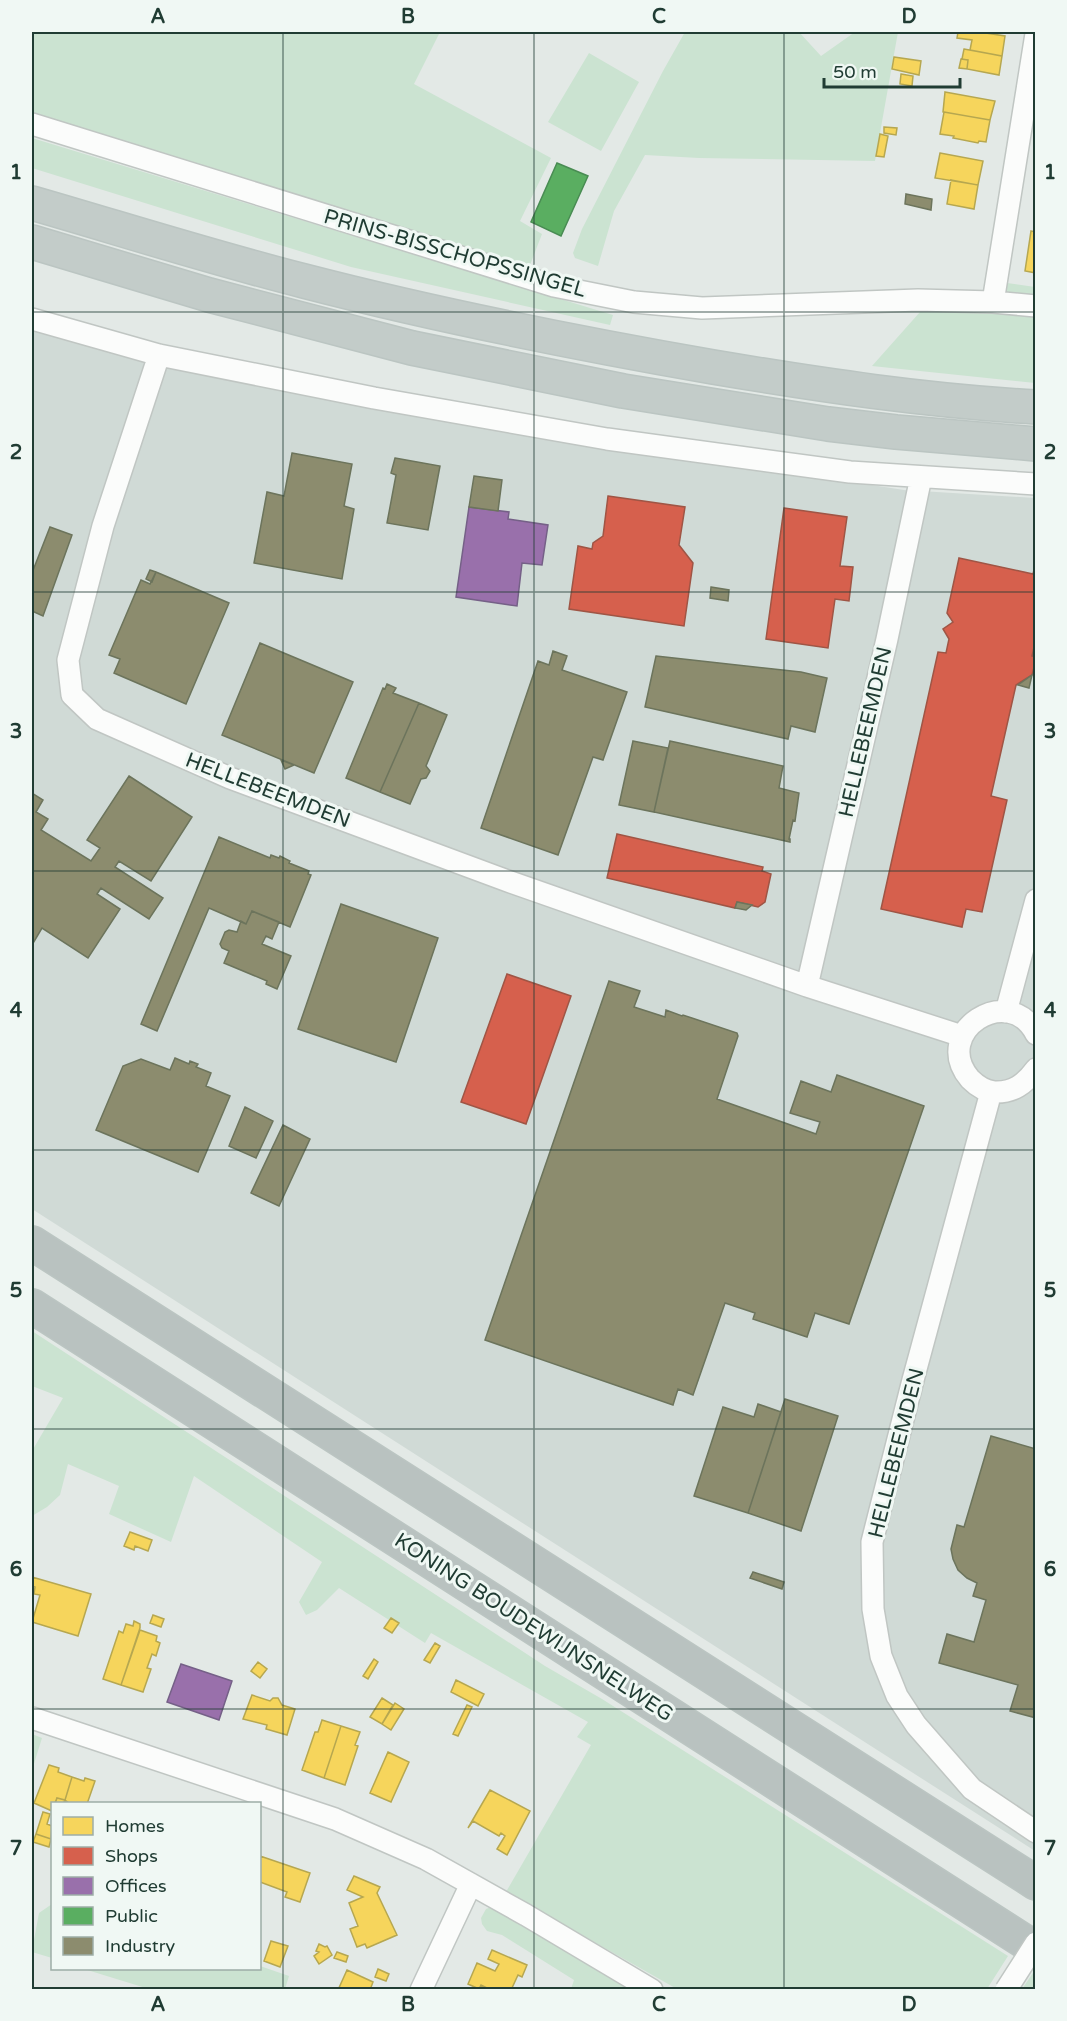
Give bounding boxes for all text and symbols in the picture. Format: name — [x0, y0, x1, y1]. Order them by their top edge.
text: A — [151, 5, 166, 29]
text: B — [401, 5, 415, 29]
text: C — [652, 5, 666, 29]
text: D — [901, 5, 917, 29]
scale bar — [824, 51, 960, 89]
text: 50 m — [833, 61, 877, 83]
text: 1 — [10, 161, 22, 185]
text: 1 — [1044, 161, 1056, 185]
street label: PRINS-BISSCHOPSSINGEL — [321, 204, 589, 303]
text: 2 — [10, 441, 22, 465]
text: 2 — [1044, 441, 1056, 465]
street label: HELLEBEEMDEN — [834, 644, 897, 820]
text: 3 — [10, 720, 22, 744]
text: 3 — [1044, 720, 1056, 744]
street label: HELLEBEEMDEN — [182, 748, 354, 833]
text: 4 — [10, 999, 23, 1023]
text: 4 — [1044, 999, 1057, 1023]
text: 5 — [10, 1279, 22, 1303]
text: 5 — [1044, 1279, 1056, 1303]
street label: HELLEBEEMDEN — [863, 1365, 930, 1541]
street label: KONING BOUDEWIJNSNELWEG — [390, 1528, 678, 1727]
text: 6 — [10, 1558, 22, 1582]
text: 6 — [1044, 1558, 1056, 1582]
legend — [51, 1802, 261, 1970]
text: Homes — [105, 1815, 165, 1837]
text: 7 — [10, 1837, 22, 1861]
text: 7 — [1044, 1837, 1056, 1861]
text: Shops — [105, 1845, 158, 1867]
text: Offices — [105, 1875, 167, 1897]
text: Public — [105, 1905, 158, 1927]
text: Industry — [105, 1935, 176, 1957]
text: A — [151, 1993, 166, 2017]
text: B — [401, 1993, 415, 2017]
text: C — [652, 1993, 666, 2017]
text: D — [901, 1993, 917, 2017]

